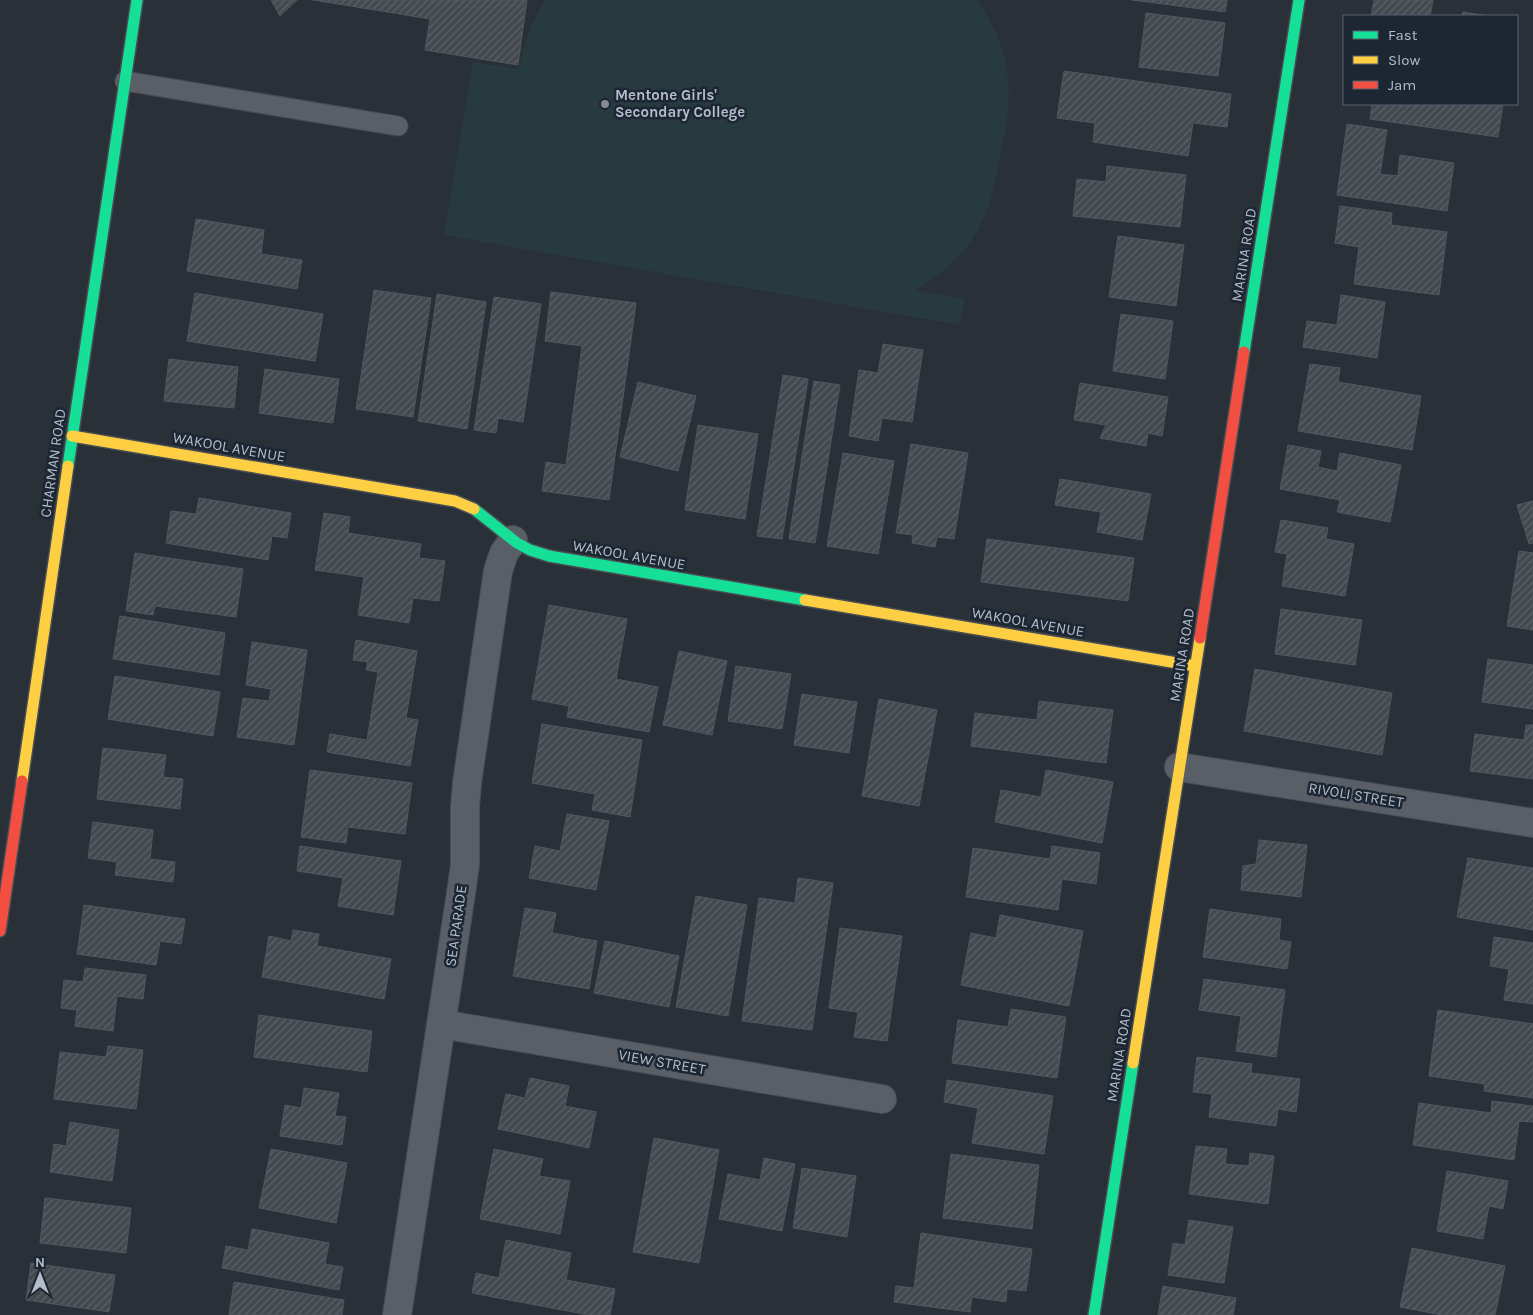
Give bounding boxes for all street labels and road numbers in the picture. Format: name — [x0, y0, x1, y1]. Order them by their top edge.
street label: MARINA ROAD — [1228, 207, 1260, 303]
street label: CHARMAN ROAD — [36, 407, 70, 519]
street label: WAKOOL AVENUE — [171, 428, 287, 466]
street label: WAKOOL AVENUE — [571, 536, 687, 574]
street label: WAKOOL AVENUE — [970, 603, 1086, 641]
street label: MARINA ROAD — [1166, 607, 1198, 703]
street label: RIVOLI STREET — [1307, 779, 1405, 811]
street label: SEA PARADE — [441, 884, 471, 968]
street label: MARINA ROAD — [1103, 1007, 1135, 1103]
street label: VIEW STREET — [617, 1045, 707, 1079]

